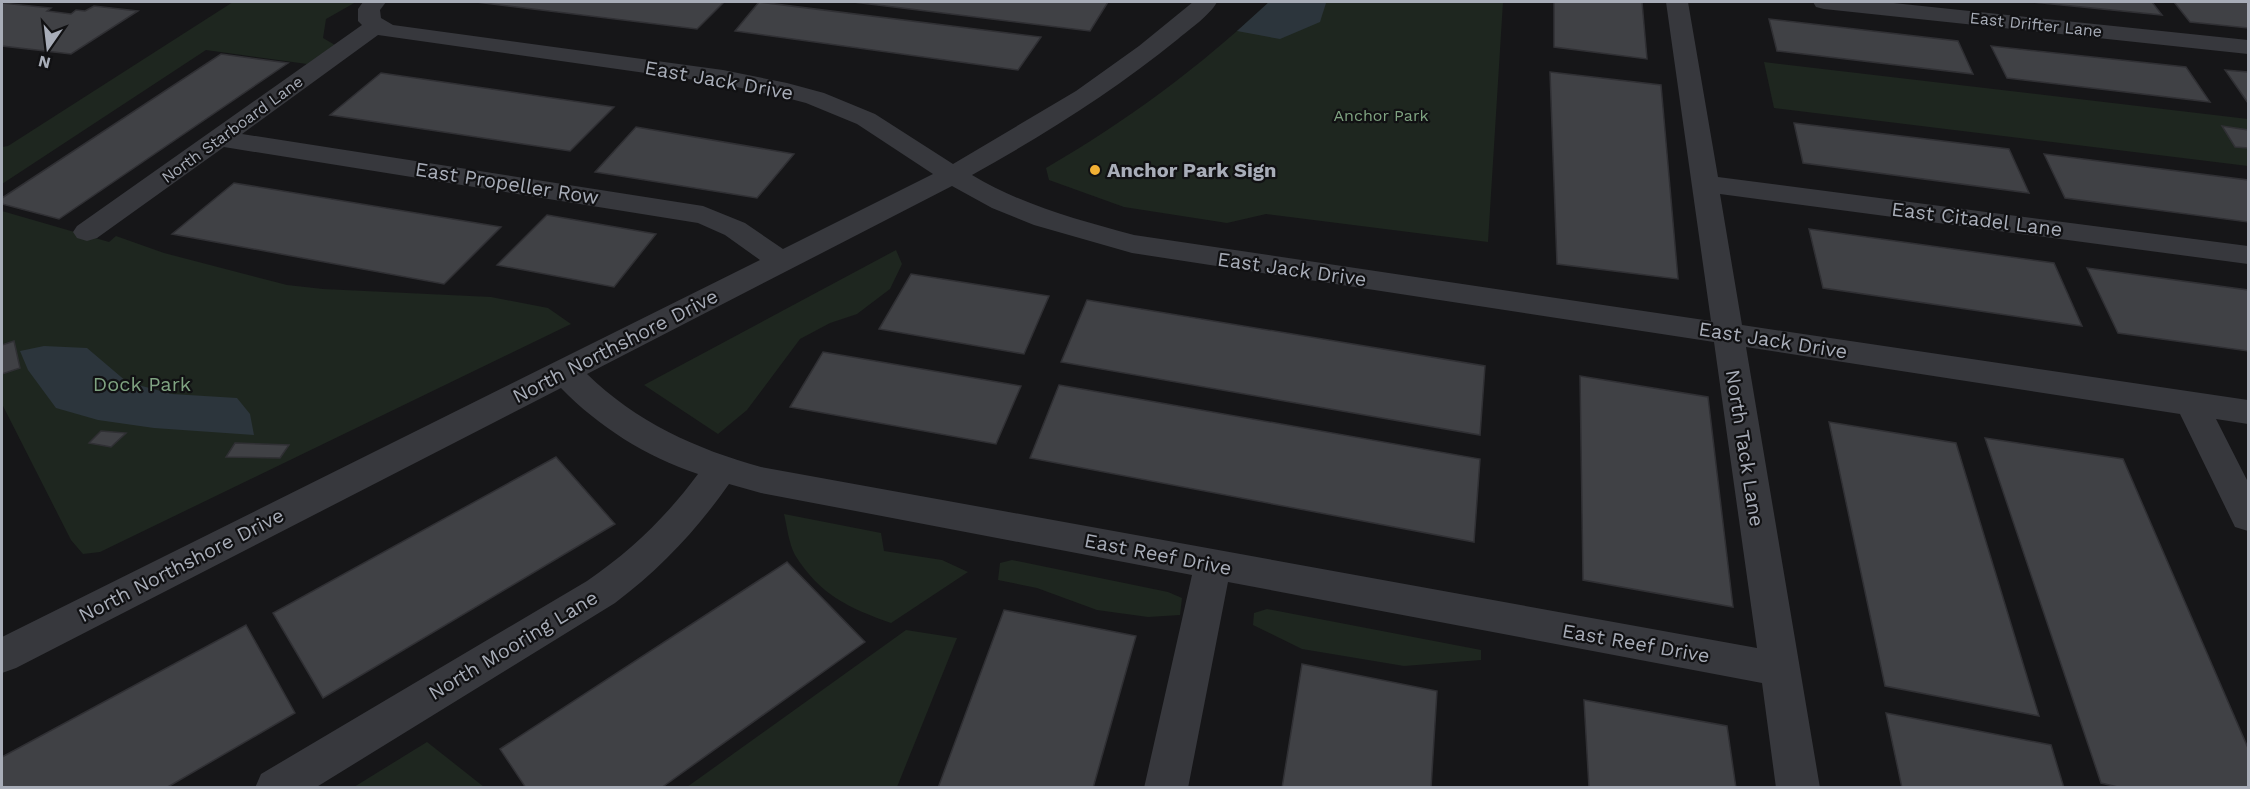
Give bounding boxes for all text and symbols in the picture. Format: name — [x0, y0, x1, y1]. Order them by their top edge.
street label: East Drifter Lane — [1969, 8, 2103, 41]
north arrow — [18, 18, 78, 78]
text: N — [36, 51, 53, 73]
street label: East Jack Drive — [643, 55, 795, 105]
street label: North Starboard Lane — [158, 72, 307, 187]
park label: Anchor Park — [1334, 106, 1428, 125]
street label: East Propeller Row — [413, 157, 601, 209]
place label: Anchor Park Sign — [1107, 158, 1276, 182]
marker: Anchor Park Sign — [1088, 163, 1102, 177]
street label: East Citadel Lane — [1890, 197, 2064, 241]
street label: East Jack Drive — [1216, 247, 1368, 291]
street label: North Northshore Drive — [508, 284, 722, 408]
street label: East Jack Drive — [1697, 316, 1849, 364]
street label: North Tack Lane — [1721, 368, 1769, 528]
park label: Dock Park — [93, 372, 191, 396]
street label: North Northshore Drive — [74, 503, 288, 627]
street label: East Reef Drive — [1082, 528, 1234, 580]
street label: North Mooring Lane — [424, 585, 602, 705]
street label: East Reef Drive — [1560, 618, 1712, 668]

